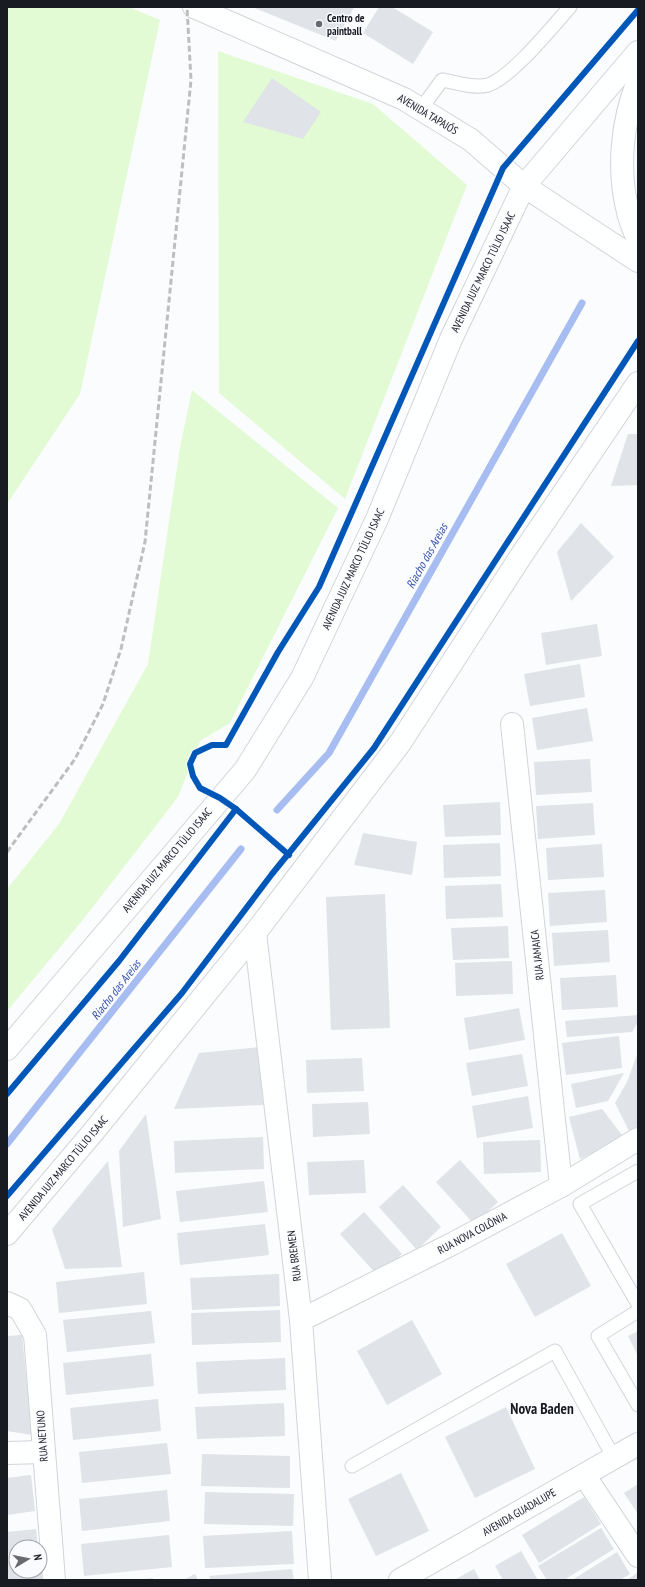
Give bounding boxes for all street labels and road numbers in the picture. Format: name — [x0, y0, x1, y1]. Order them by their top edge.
street label: AVENIDA TAPAJÓS — [395, 90, 461, 138]
street label: AVENIDA JUIZ MARCO TÚLIO ISAAC — [448, 209, 518, 335]
street label: AVENIDA JUIZ MARCO TÚLIO ISAAC — [319, 506, 387, 632]
street label: AVENIDA JUIZ MARCO TÚLIO ISAAC — [119, 805, 215, 915]
street label: RUA JAMAICA — [527, 928, 547, 981]
street label: AVENIDA JUIZ MARCO TÚLIO ISAAC — [15, 1113, 111, 1223]
street label: RUA NOVA COLÔNIA — [435, 1209, 510, 1257]
street label: RUA BREMEN — [284, 1230, 304, 1282]
street label: RUA NETUNO — [33, 1410, 51, 1462]
street label: AVENIDA GUADALUPE — [480, 1485, 559, 1539]

